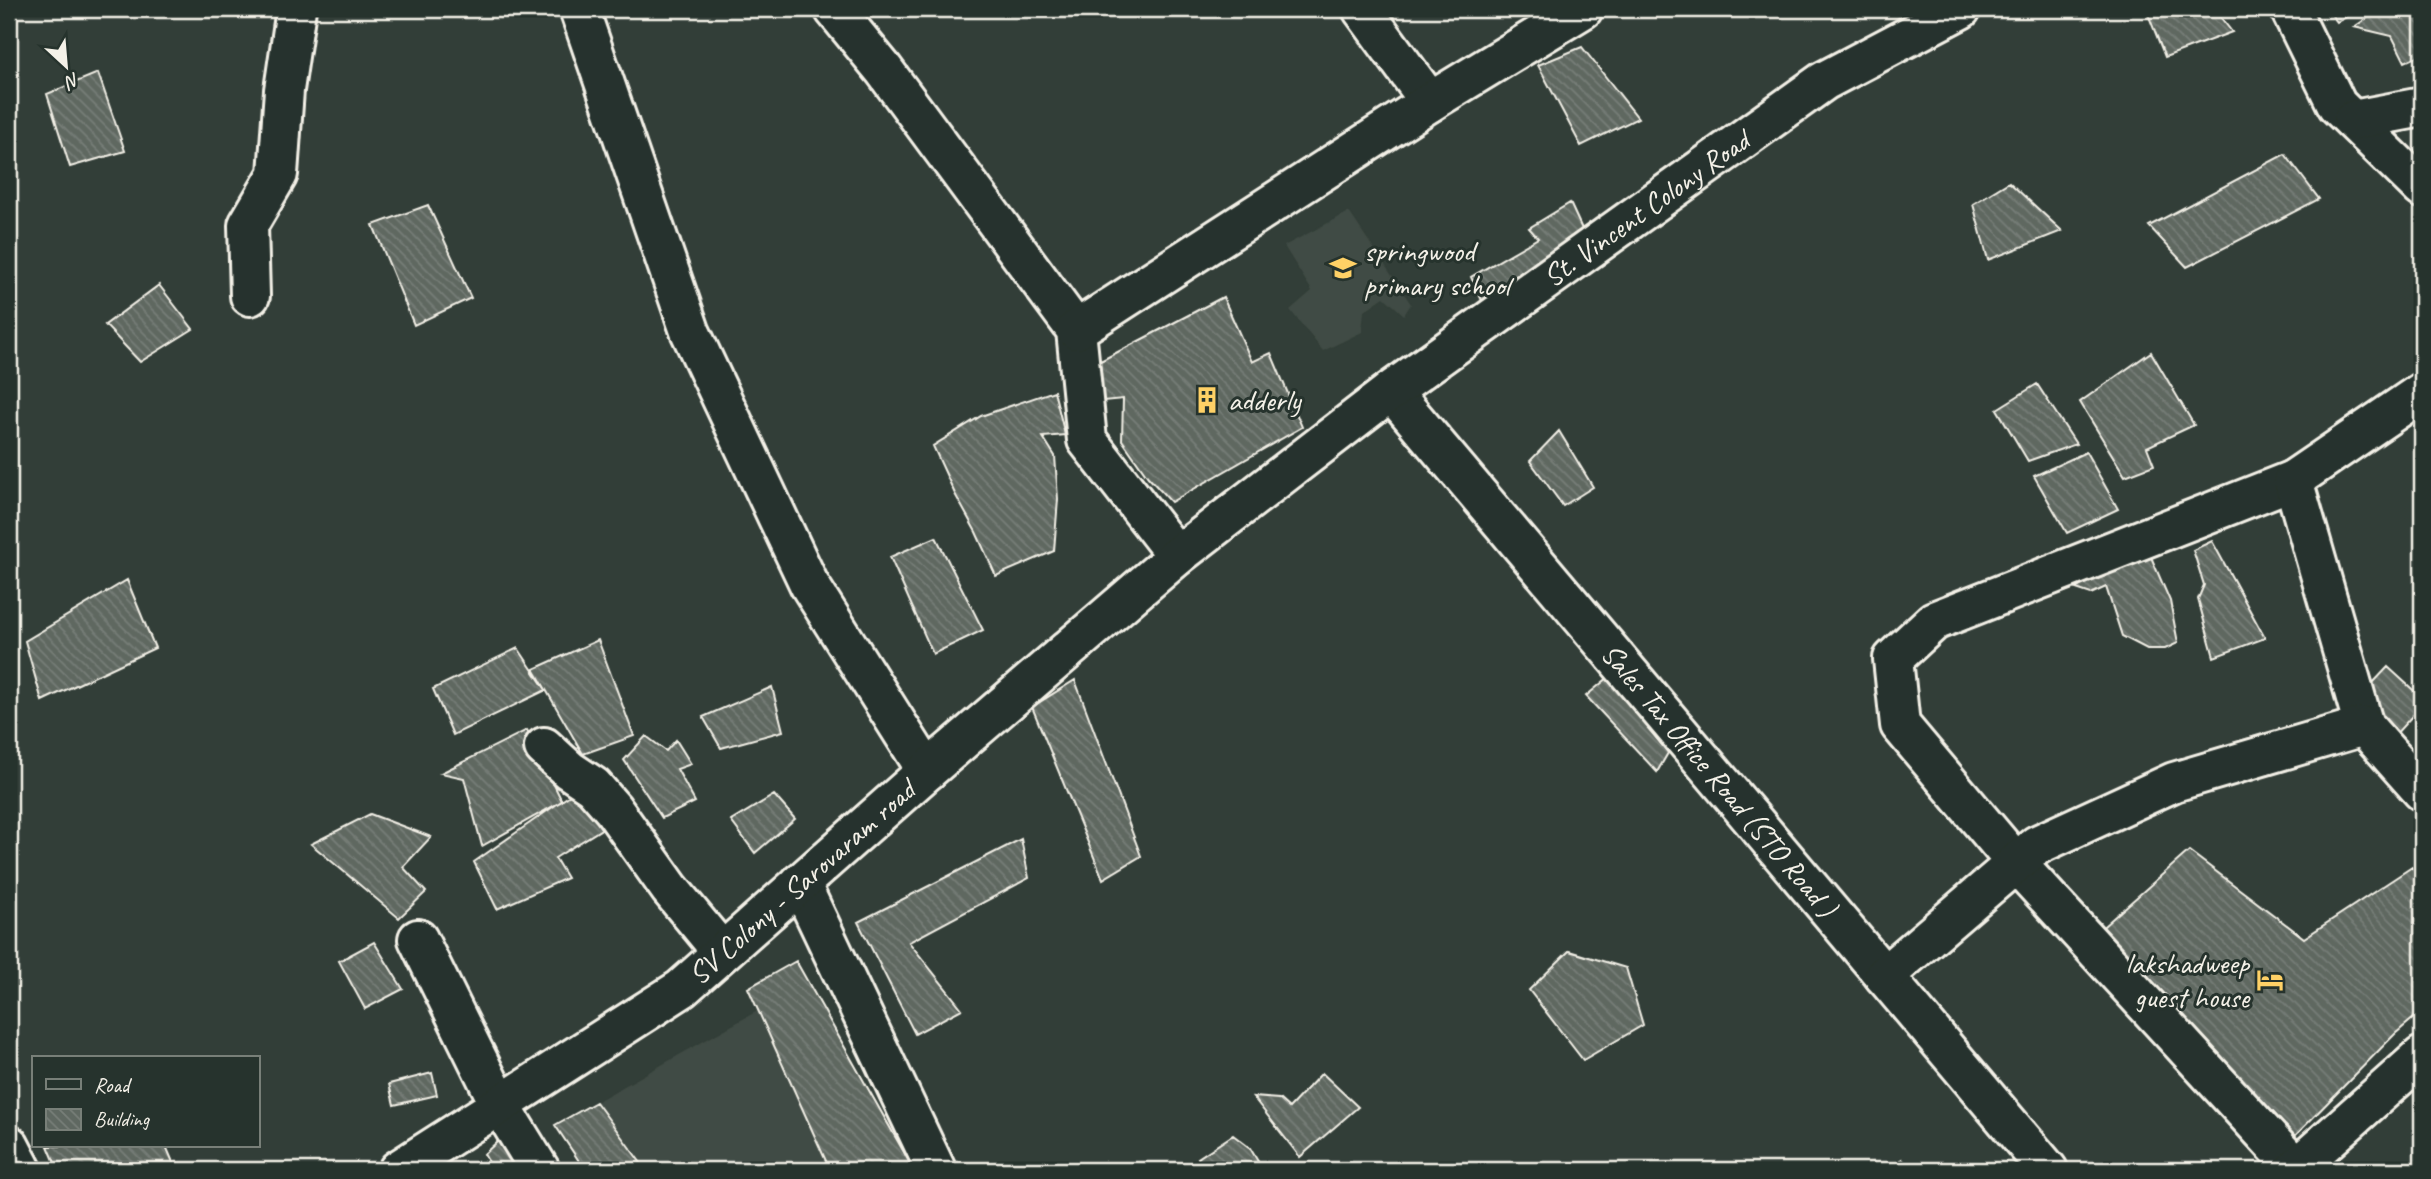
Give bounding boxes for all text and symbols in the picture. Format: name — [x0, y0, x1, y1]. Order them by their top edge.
north arrow — [32, 32, 102, 102]
text: N — [60, 67, 84, 95]
street label: St. Vincent Colony Road — [1535, 119, 1760, 295]
place label: springwood primary school — [1364, 232, 1515, 304]
school or university icon: springwood primary school — [1328, 253, 1358, 283]
place label: adderly — [1228, 381, 1302, 419]
building icon: adderly — [1192, 385, 1222, 415]
street label: Sales Tax Office Road (STO Road ) — [1593, 635, 1847, 927]
street label: SV Colony - Sarovaram road — [680, 769, 926, 993]
place label: lakshadweep guest house — [2126, 944, 2251, 1016]
hotel icon: lakshadweep guest house — [2255, 965, 2285, 995]
legend — [32, 1056, 259, 1148]
text: Road — [94, 1072, 133, 1098]
text: Building — [94, 1106, 151, 1132]

